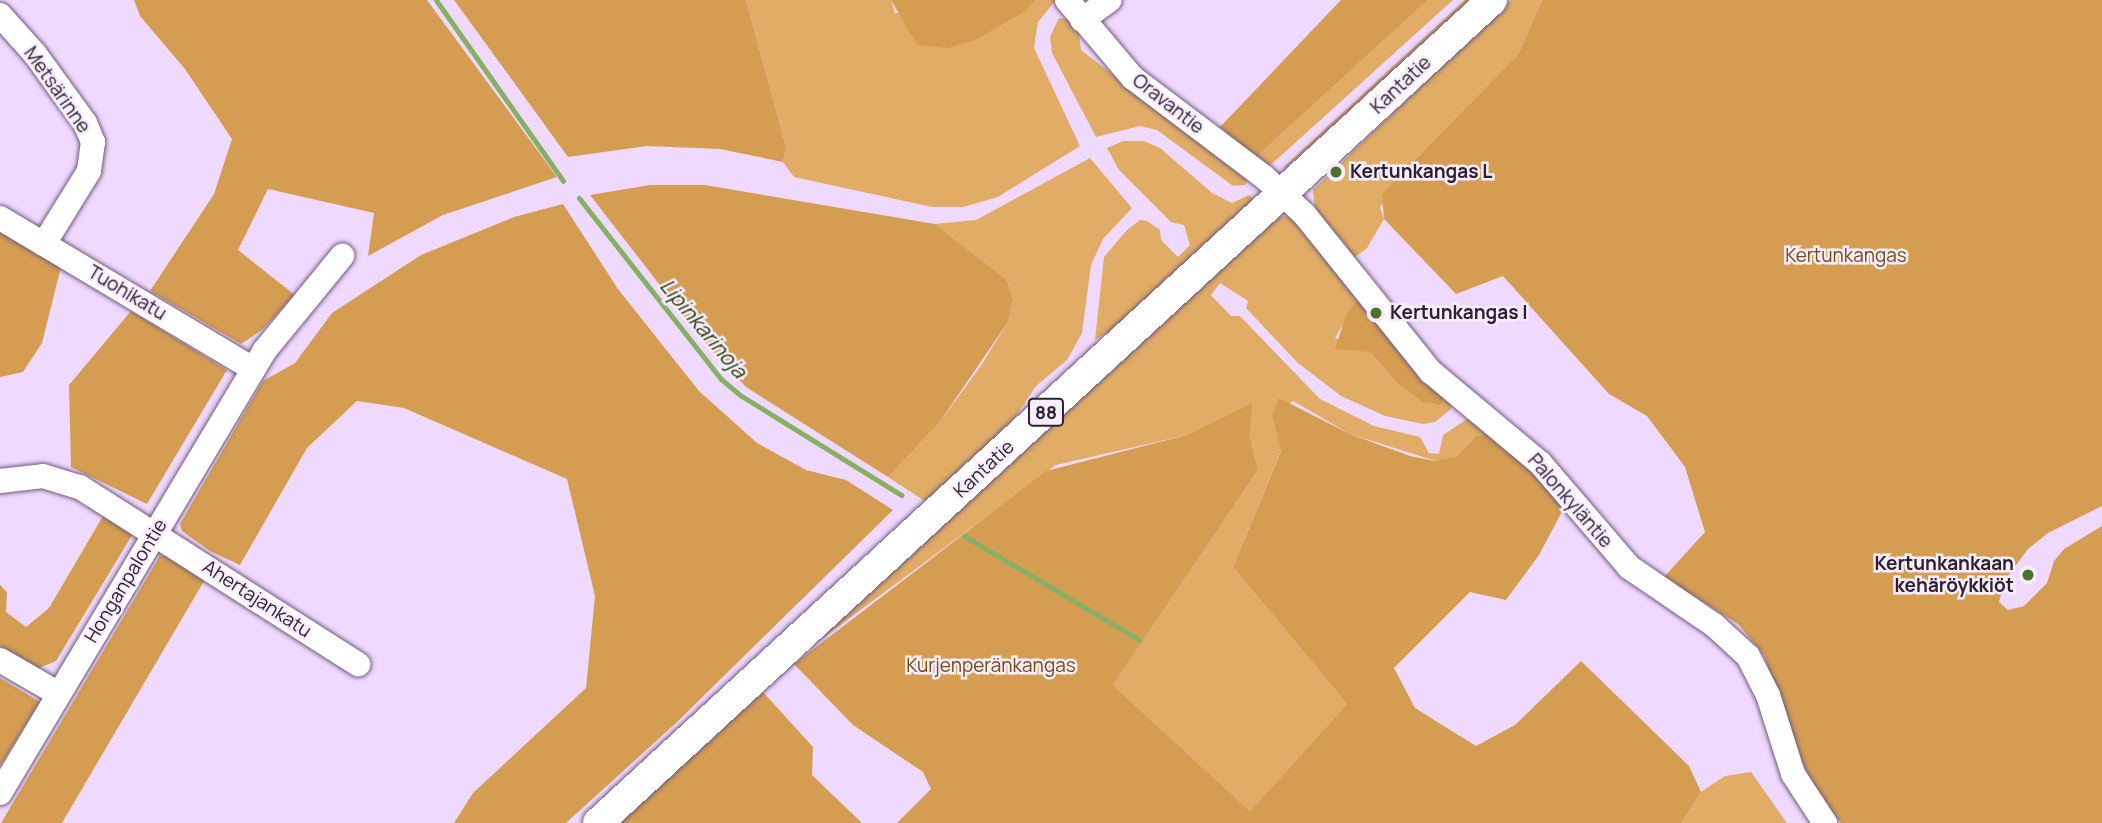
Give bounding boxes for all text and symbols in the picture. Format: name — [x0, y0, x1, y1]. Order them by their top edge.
street label: Metsärinne — [19, 42, 95, 138]
street label: Kantatie — [1366, 51, 1436, 119]
street label: Oravantie — [1128, 69, 1208, 139]
place label: Kertunkangas L — [1350, 161, 1492, 183]
marker: Kertunkangas L — [1328, 164, 1344, 180]
park label: Kertunkangas — [1785, 245, 1907, 267]
street label: Tuohikatu — [84, 261, 170, 325]
water label: Lipinkarinoja — [655, 273, 753, 383]
place label: Kertunkangas I — [1390, 302, 1528, 324]
marker: Kertunkangas I — [1368, 305, 1384, 321]
road number: 88 — [1027, 398, 1065, 426]
street label: Kantatie — [949, 435, 1019, 503]
street label: Palonkyläntie — [1523, 449, 1617, 553]
street label: Honganpalontie — [80, 515, 172, 647]
place label: Kertunkankaan kehäröykkiöt — [1874, 553, 2014, 597]
street label: Ahertajankatu — [198, 555, 316, 643]
marker: Kertunkankaan kehäröykkiöt — [2020, 567, 2036, 583]
park label: Kurjenperänkangas — [906, 655, 1076, 677]

